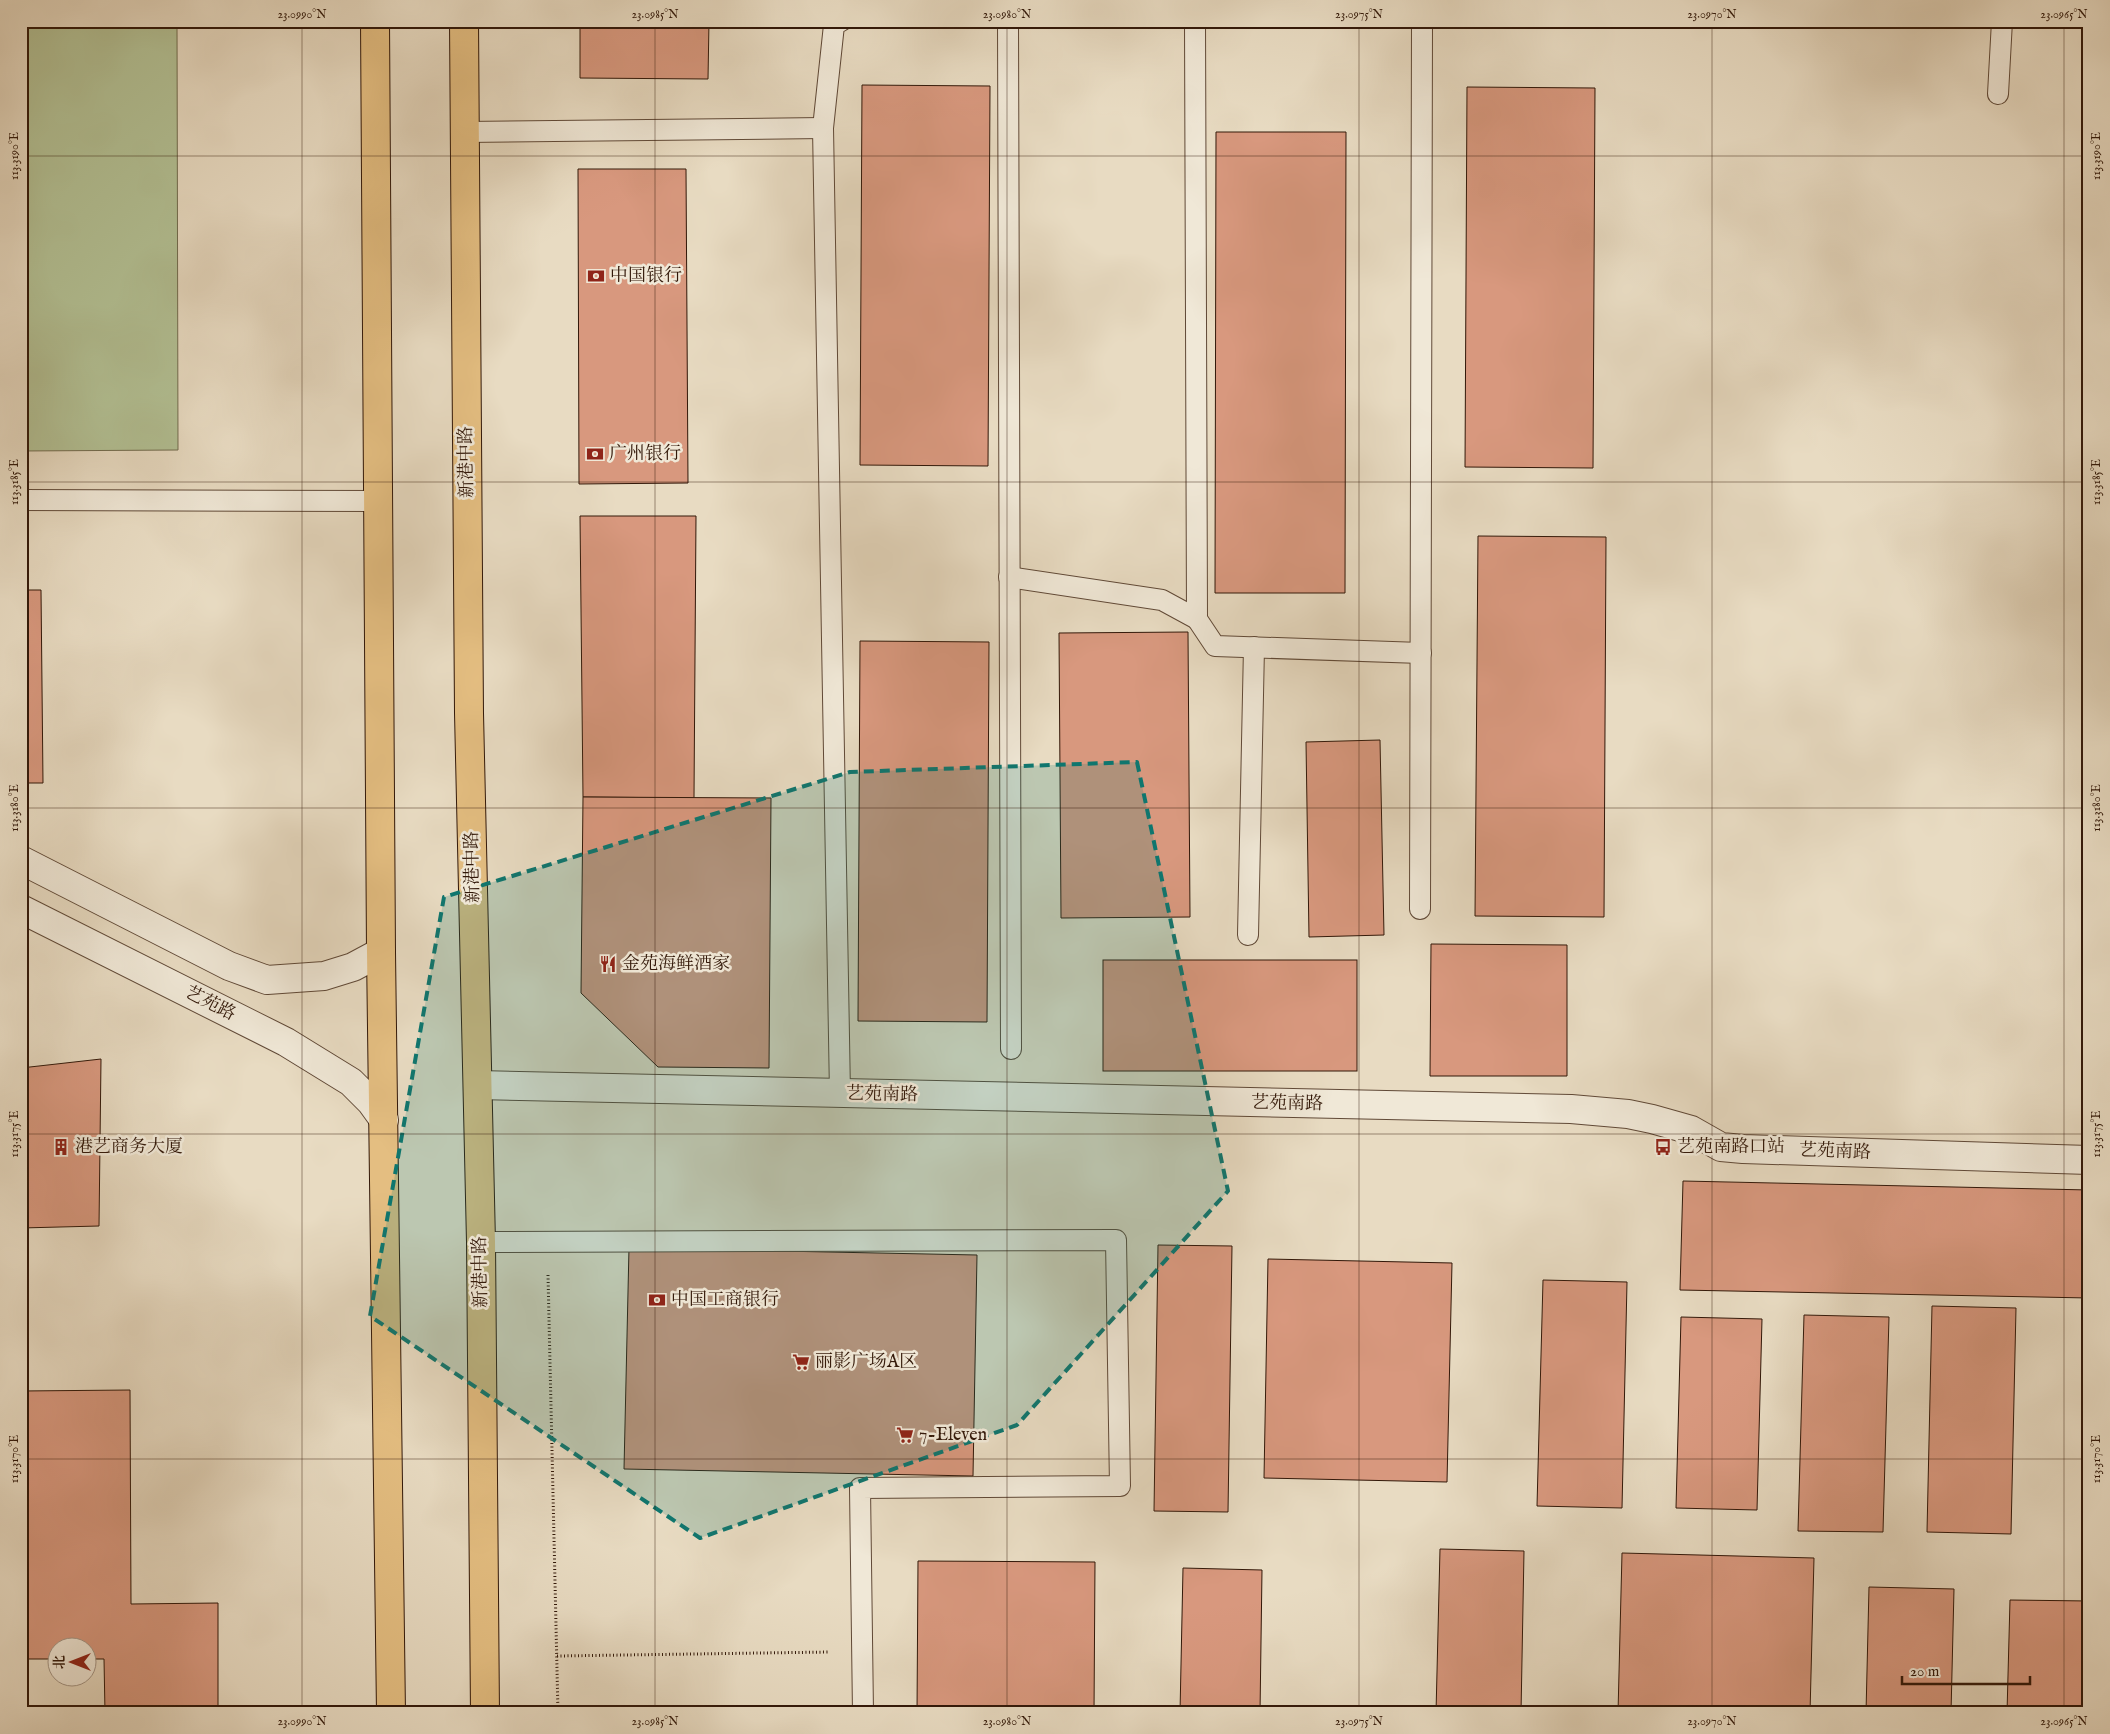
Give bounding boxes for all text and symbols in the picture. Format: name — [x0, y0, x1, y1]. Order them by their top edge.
text: 23.0990°N — [277, 7, 327, 22]
text: 23.0985°N — [631, 7, 679, 22]
text: 23.0980°N — [983, 7, 1032, 22]
text: 23.0975°N — [1335, 7, 1384, 22]
text: 23.0970°N — [1687, 7, 1737, 22]
text: 23.0965°N — [2040, 7, 2088, 22]
text: 113.3190°E — [7, 132, 22, 180]
text: 113.3190°E — [2089, 132, 2104, 180]
place label: 中国银行 — [610, 265, 682, 288]
bank icon: 中国银行 — [586, 266, 606, 286]
street label: 新港中路 — [455, 426, 479, 498]
place label: 广州银行 — [609, 443, 681, 466]
bank icon: 广州银行 — [585, 444, 605, 464]
text: 113.3185°E — [7, 459, 22, 505]
text: 113.3185°E — [2089, 459, 2104, 505]
text: 113.3180°E — [7, 784, 22, 832]
text: 113.3180°E — [2089, 784, 2104, 832]
street label: 新港中路 — [461, 831, 485, 903]
place label: 金苑海鲜酒家 — [622, 953, 730, 976]
restaurant icon: 金苑海鲜酒家 — [598, 954, 618, 974]
street label: 艺苑路 — [181, 981, 239, 1027]
street label: 艺苑南路 — [846, 1083, 918, 1107]
street label: 艺苑南路 — [1251, 1092, 1323, 1116]
text: 113.3175°E — [7, 1110, 22, 1158]
text: 113.3175°E — [2089, 1110, 2104, 1158]
place label: 港艺商务大厦 — [75, 1136, 183, 1159]
place label: 艺苑南路口站 — [1677, 1136, 1785, 1159]
building icon: 港艺商务大厦 — [51, 1137, 71, 1157]
bus stop icon: 艺苑南路口站 — [1653, 1137, 1673, 1157]
street label: 艺苑南路 — [1799, 1139, 1871, 1165]
street label: 新港中路 — [469, 1236, 493, 1308]
place label: 中国工商银行 — [671, 1289, 779, 1312]
bank icon: 中国工商银行 — [647, 1290, 667, 1310]
place label: 丽影广场A区 — [815, 1351, 917, 1374]
supermarket icon: 丽影广场A区 — [791, 1352, 811, 1372]
place label: 7-Eleven — [919, 1424, 988, 1447]
supermarket icon: 7-Eleven — [895, 1425, 915, 1445]
text: 113.3170°E — [7, 1435, 22, 1483]
text: 113.3170°E — [2089, 1435, 2104, 1483]
north arrow — [48, 1636, 98, 1686]
scale bar — [1902, 1654, 2030, 1686]
text: 北 — [51, 1655, 69, 1669]
text: 20 m — [1910, 1662, 1940, 1681]
text: 23.0990°N — [277, 1714, 327, 1729]
text: 23.0985°N — [631, 1714, 679, 1729]
text: 23.0980°N — [983, 1714, 1032, 1729]
text: 23.0975°N — [1335, 1714, 1384, 1729]
text: 23.0970°N — [1687, 1714, 1737, 1729]
text: 23.0965°N — [2040, 1714, 2088, 1729]

